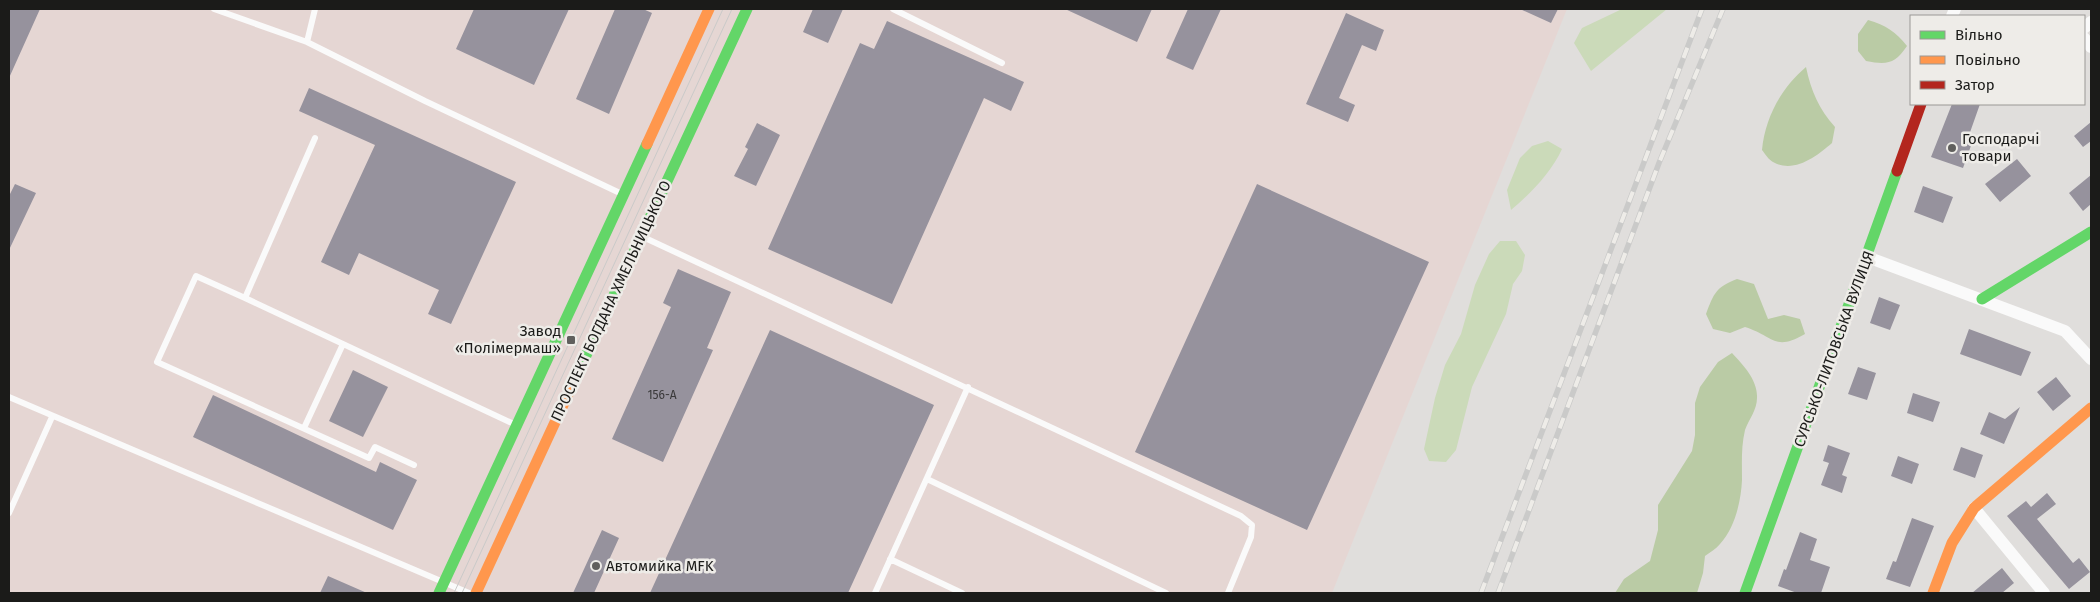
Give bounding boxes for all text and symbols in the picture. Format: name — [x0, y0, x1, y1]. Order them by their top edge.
legend — [1910, 15, 2085, 105]
text: Вільно — [1955, 26, 2002, 44]
text: Повільно — [1955, 51, 2021, 69]
text: Затор — [1955, 76, 1995, 94]
place label: Господарчі товари — [1962, 130, 2039, 165]
marker: Господарчі товари — [1946, 142, 1958, 154]
street label: ПРОСПЕКТ БОГДАНА ХМЕЛЬНИЦЬКОГО — [547, 178, 675, 424]
street label: СУРСЬКО-ЛИТОВСЬКА ВУЛИЦЯ — [1790, 248, 1878, 450]
place label: Завод «Полімермаш» — [455, 322, 561, 357]
marker: Завод «Полімермаш» — [565, 334, 577, 346]
house number: 156-А — [647, 388, 677, 402]
place label: Автомийка MFK — [606, 557, 714, 575]
marker: Автомийка MFK — [590, 560, 602, 572]

